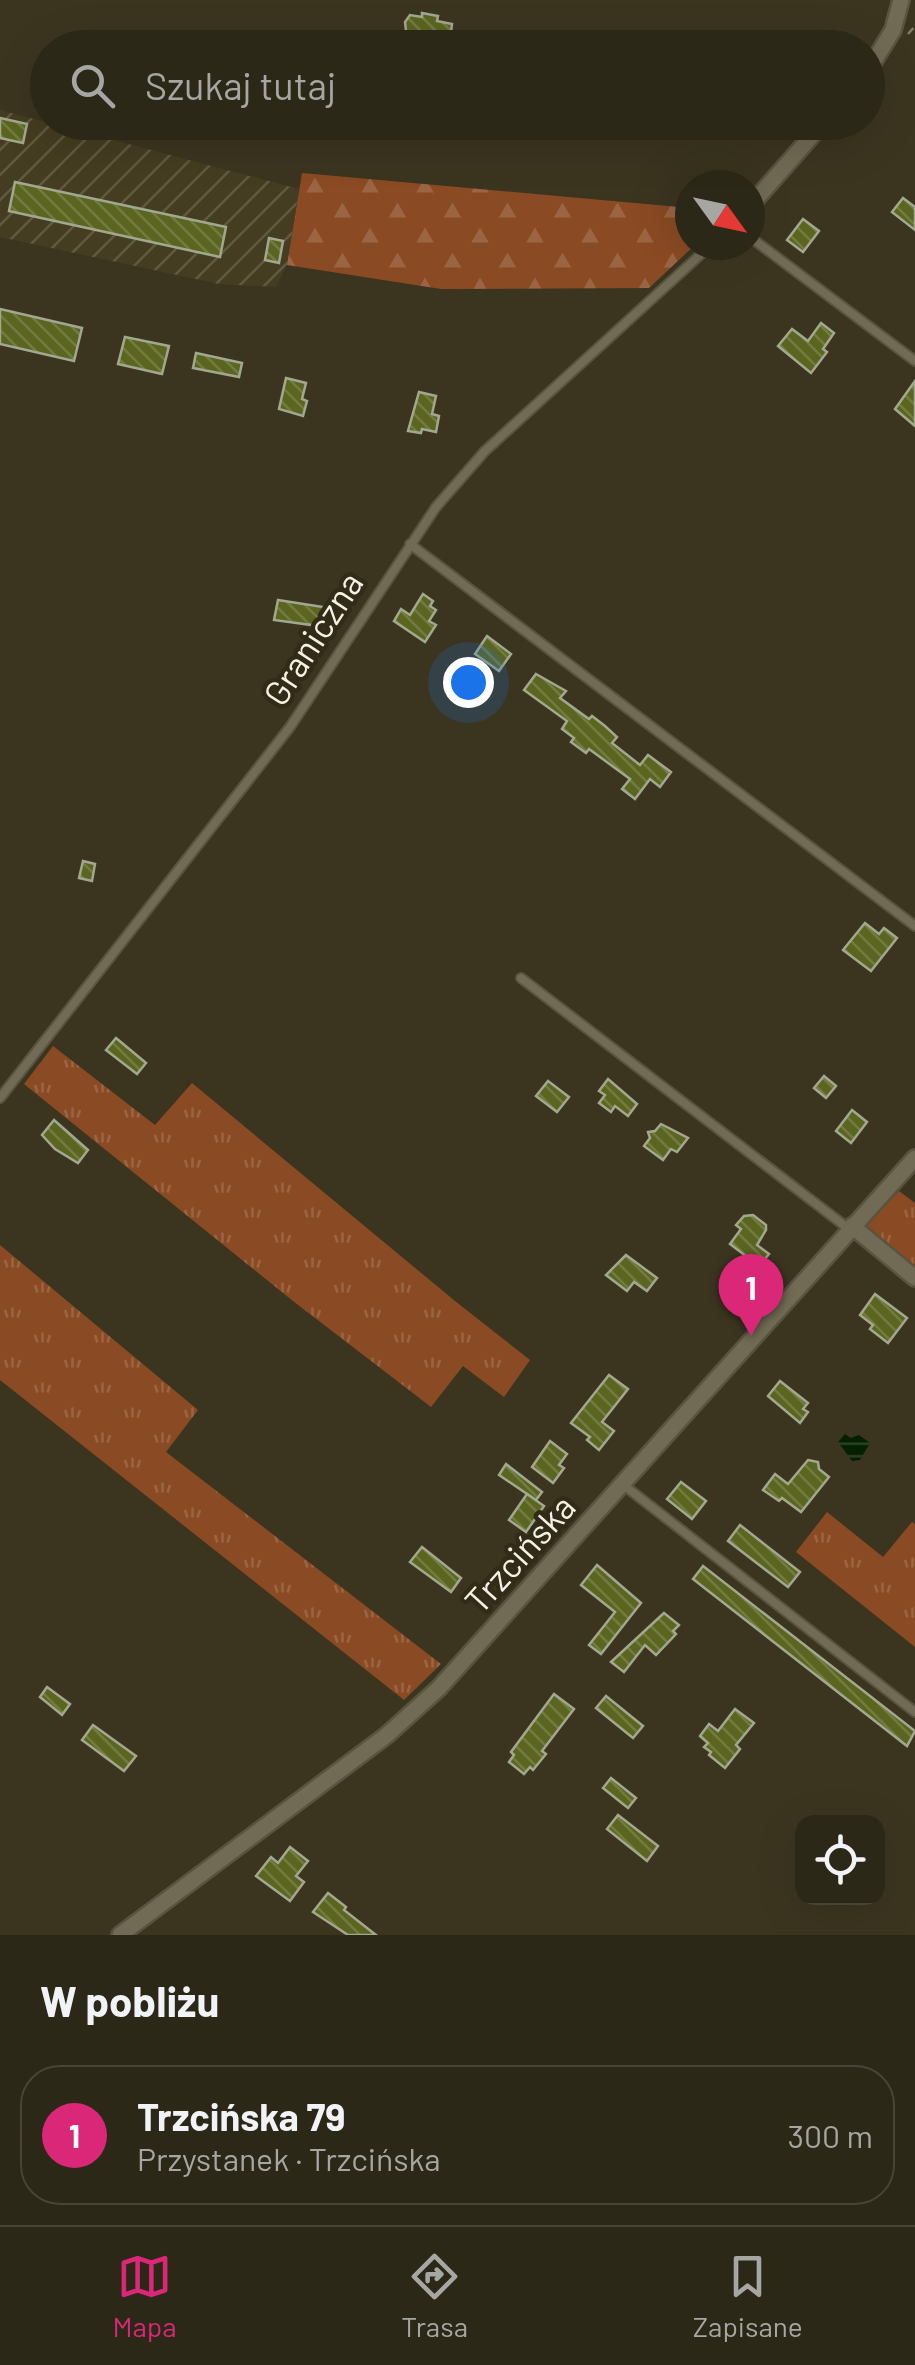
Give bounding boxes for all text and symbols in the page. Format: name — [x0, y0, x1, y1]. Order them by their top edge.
search box — [30, 30, 885, 140]
icon: search — [65, 58, 120, 113]
text: Szukaj tutaj — [145, 62, 336, 108]
north arrow — [675, 170, 765, 260]
street label: Graniczna — [253, 563, 371, 713]
your location — [443, 657, 494, 708]
pin: 1 — [718, 1254, 784, 1336]
street label: Trzcińska — [455, 1485, 583, 1621]
map controls — [795, 1815, 885, 1905]
button: locate — [795, 1815, 885, 1905]
text: W pobliżu — [40, 1975, 219, 2025]
text: Trzcińska 79 — [137, 2093, 345, 2139]
text: 1 — [69, 2116, 80, 2154]
text: 300 m — [787, 2116, 873, 2154]
text: Przystanek · Trzcińska — [137, 2139, 441, 2177]
tab: Mapa — [112, 2249, 176, 2343]
tab: Trasa — [401, 2249, 468, 2343]
tab: Zapisane — [693, 2249, 803, 2343]

